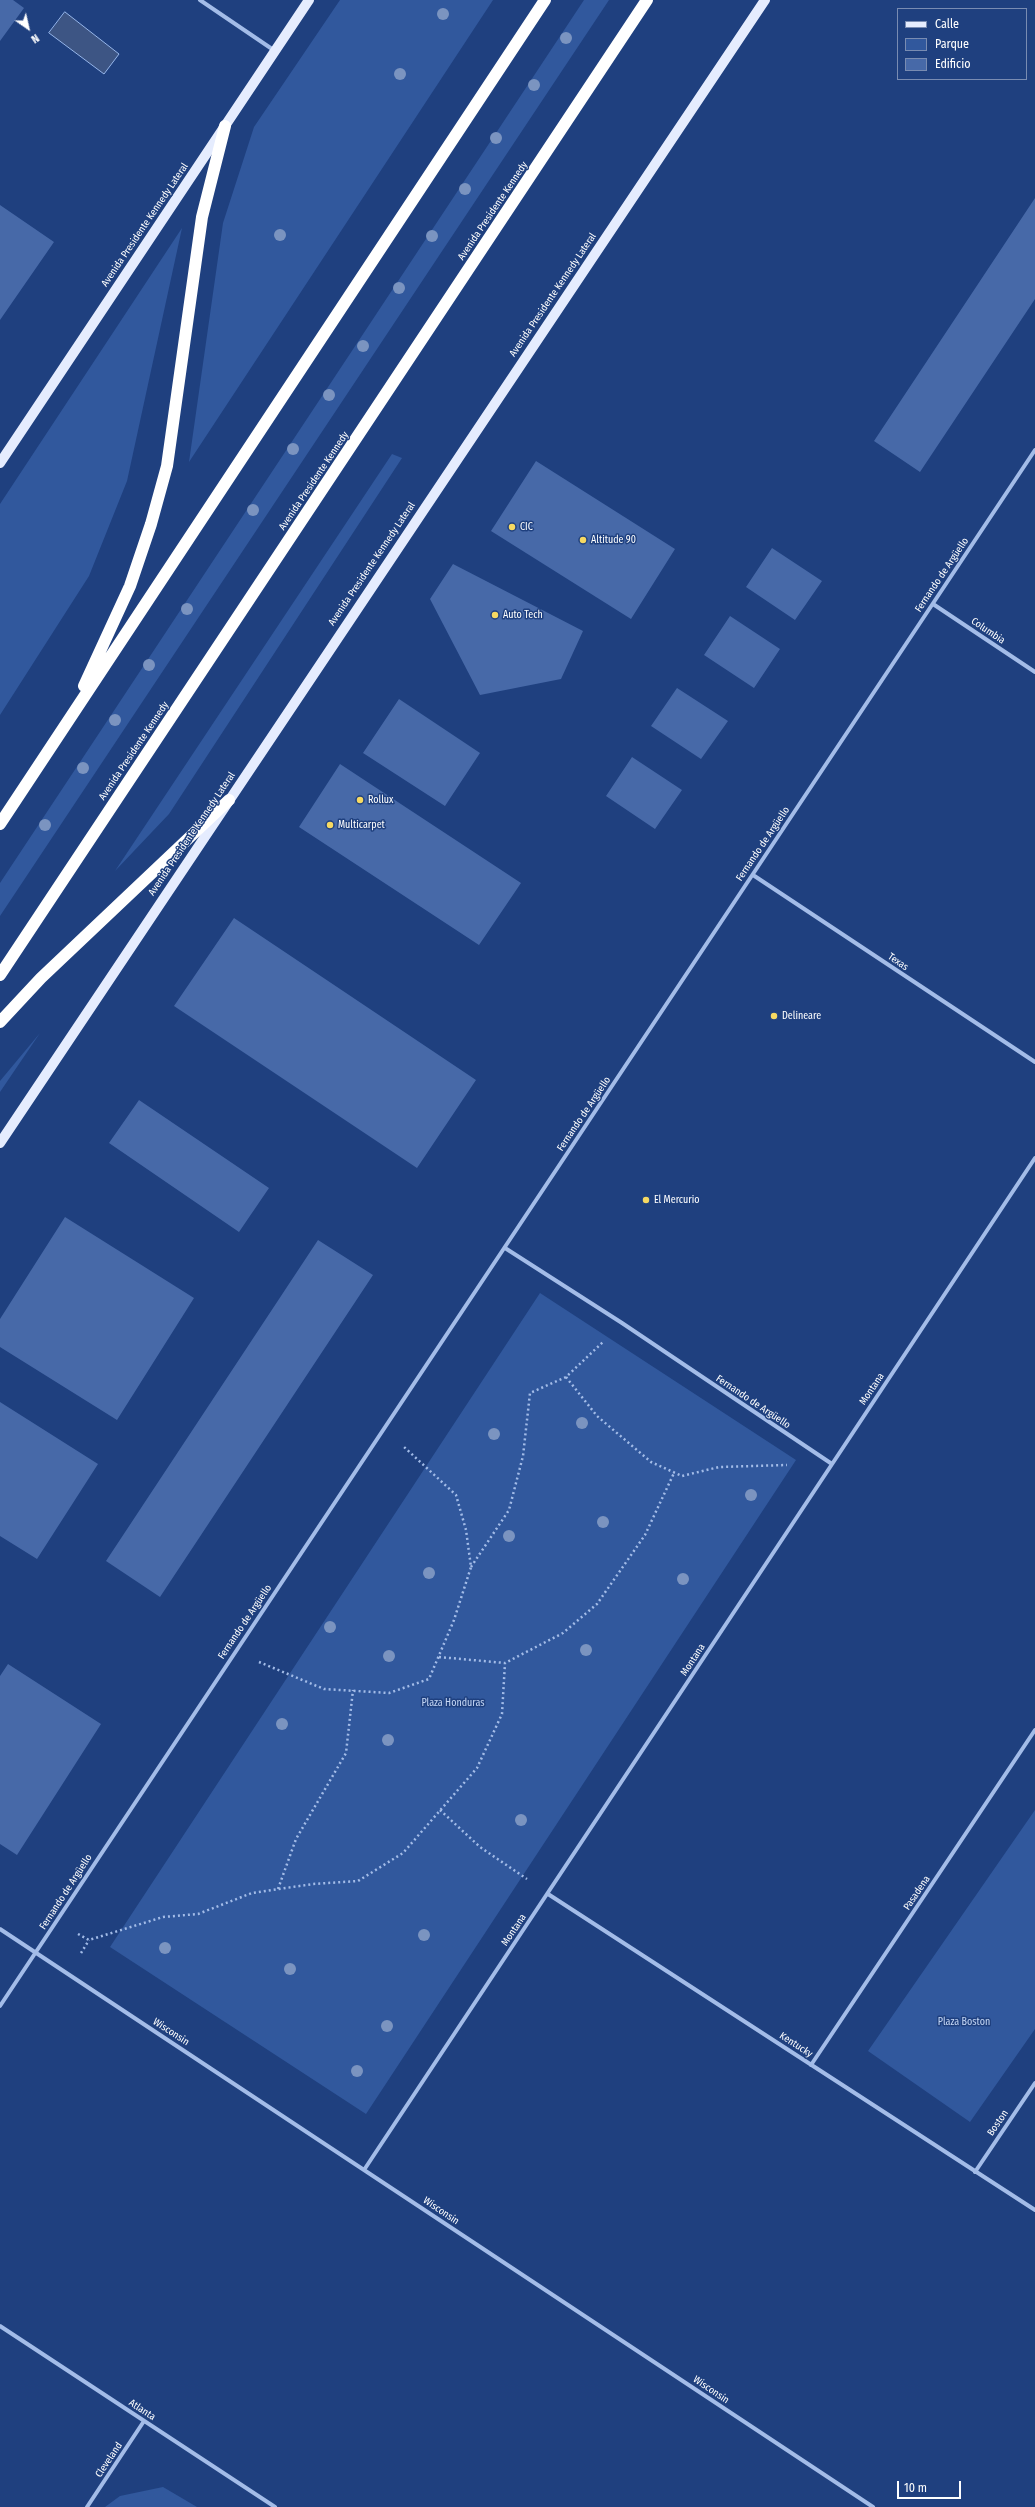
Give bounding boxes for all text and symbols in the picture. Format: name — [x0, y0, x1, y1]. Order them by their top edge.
north arrow — [8, 8, 48, 48]
legend — [897, 8, 1027, 80]
text: Calle — [935, 17, 959, 31]
text: N — [29, 31, 41, 46]
text: Parque — [935, 37, 969, 51]
text: Edificio — [935, 57, 971, 71]
street label: Avenida Presidente Kennedy — [455, 159, 531, 263]
street label: Avenida Presidente Kennedy Lateral — [99, 161, 191, 289]
street label: Avenida Presidente Kennedy Lateral — [507, 231, 599, 359]
street label: Avenida Presidente Kennedy — [276, 429, 352, 533]
street label: Avenida Presidente Kennedy Lateral — [326, 500, 418, 628]
place label: CIC — [520, 521, 533, 533]
marker: CIC — [507, 522, 517, 532]
place label: Altitude 90 — [591, 534, 636, 546]
marker: Altitude 90 — [578, 535, 588, 545]
street label: Fernando de Argüello — [913, 535, 971, 615]
place label: Auto Tech — [503, 609, 543, 621]
marker: Auto Tech — [490, 610, 500, 620]
street label: Columbia — [969, 615, 1007, 647]
street label: Avenida Presidente Kennedy — [96, 699, 172, 803]
street label: Avenida Presidente Kennedy Lateral — [146, 770, 238, 898]
place label: Rollux — [368, 794, 393, 806]
marker: Rollux — [355, 795, 365, 805]
street label: Fernando de Argüello — [734, 804, 792, 884]
place label: Multicarpet — [338, 819, 385, 831]
marker: Multicarpet — [325, 820, 335, 830]
street label: Texas — [885, 951, 911, 973]
place label: Delineare — [782, 1010, 821, 1022]
marker: Delineare — [769, 1011, 779, 1021]
street label: Fernando de Argüello — [555, 1074, 613, 1154]
place label: El Mercurio — [654, 1194, 700, 1206]
marker: El Mercurio — [641, 1195, 651, 1205]
street label: Montana — [857, 1371, 887, 1407]
street label: Fernando de Argüello — [713, 1373, 793, 1431]
street label: Fernando de Argüello — [216, 1582, 274, 1662]
street label: Montana — [678, 1642, 708, 1678]
park label: Plaza Honduras — [421, 1697, 485, 1709]
street label: Fernando de Argüello — [37, 1852, 95, 1932]
street label: Pasadena — [901, 1873, 933, 1913]
street label: Montana — [499, 1912, 529, 1948]
street label: Wisconsin — [151, 2016, 191, 2048]
park label: Plaza Boston — [938, 2016, 990, 2028]
street label: Kentucky — [777, 2030, 815, 2060]
street label: Boston — [985, 2108, 1011, 2138]
street label: Wisconsin — [421, 2195, 461, 2227]
street label: Wisconsin — [691, 2374, 731, 2406]
street label: Atlanta — [126, 2397, 158, 2423]
street label: Cleveland — [93, 2440, 125, 2480]
scale bar — [899, 2473, 963, 2499]
text: 10 m — [904, 2481, 927, 2495]

